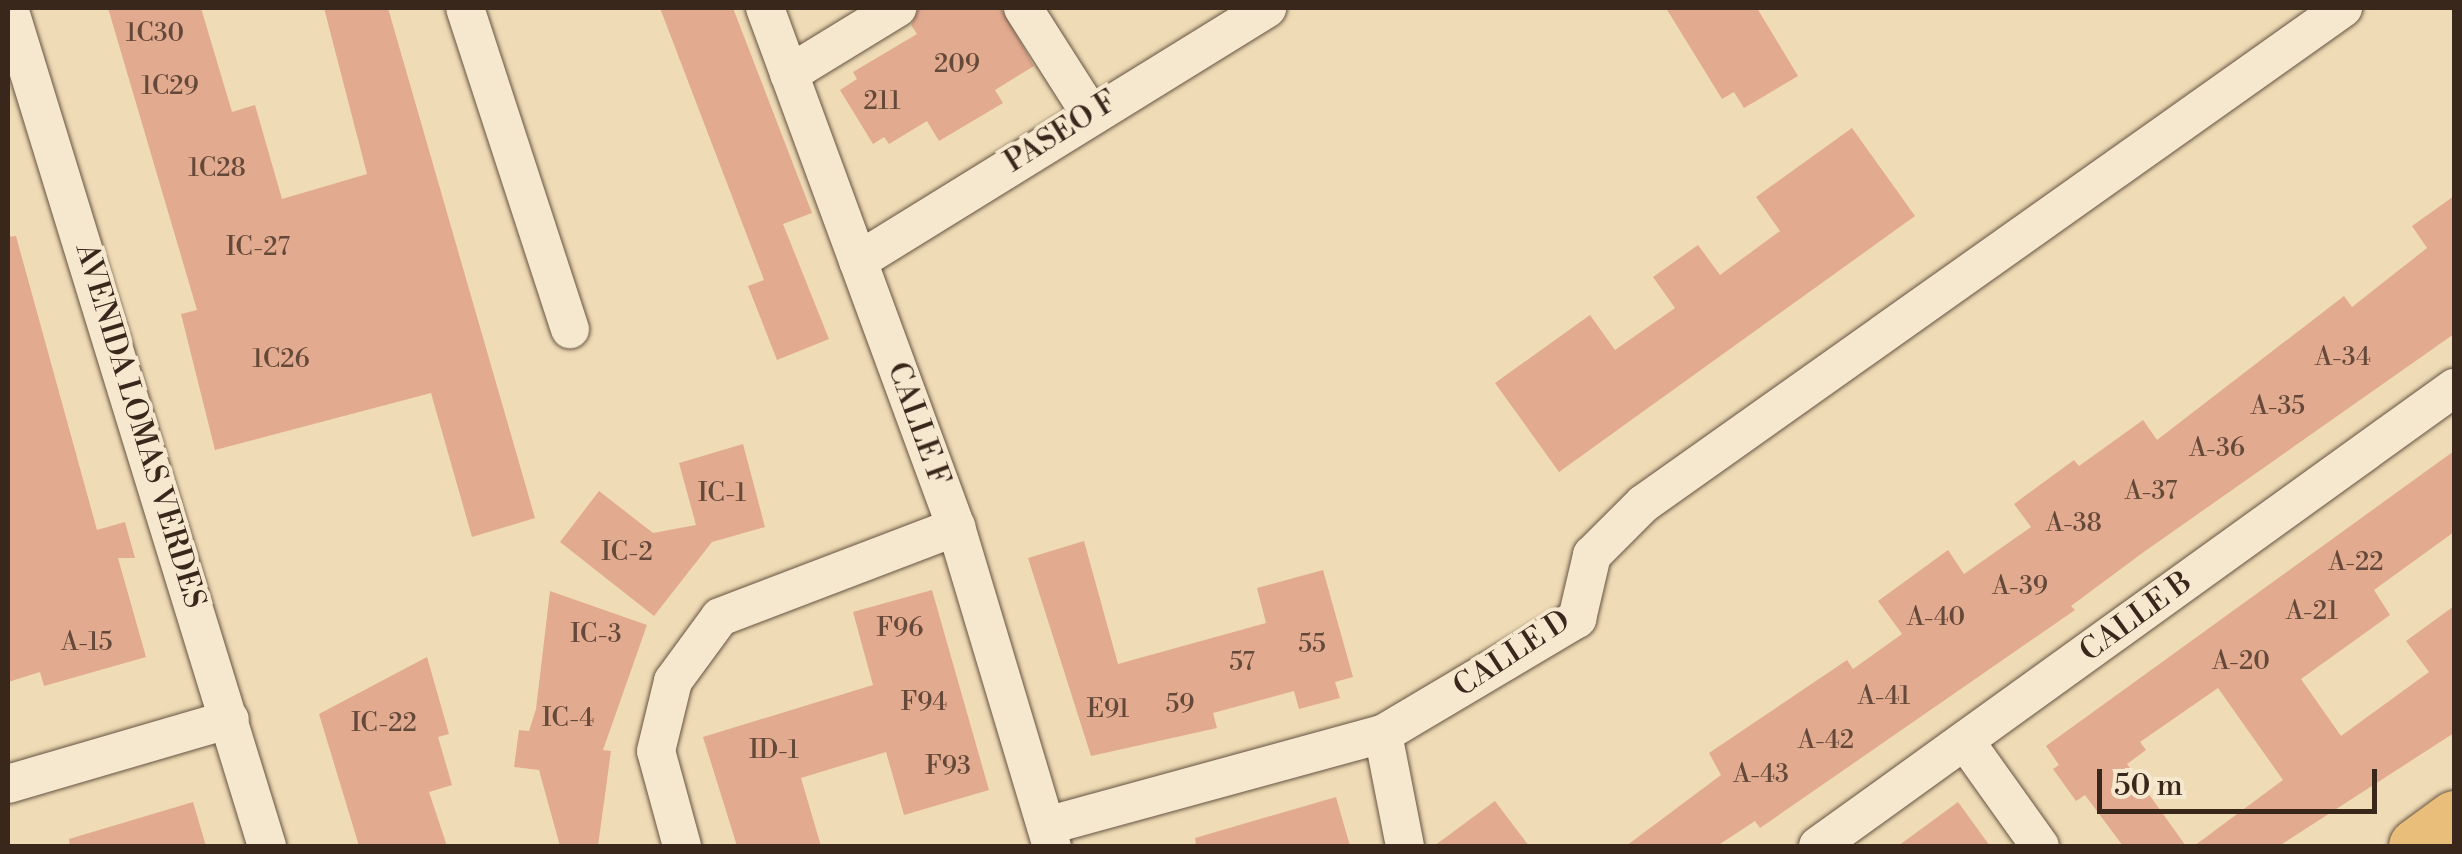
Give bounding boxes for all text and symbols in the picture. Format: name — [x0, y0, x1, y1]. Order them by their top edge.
house number: 1C30 — [126, 19, 184, 49]
house number: 209 — [934, 50, 980, 80]
house number: 1C29 — [141, 72, 199, 102]
street label: PASEO F — [998, 84, 1124, 180]
house number: 211 — [864, 87, 900, 117]
house number: 1C28 — [188, 154, 246, 184]
house number: IC-27 — [226, 233, 290, 263]
street label: AVENIDA LOMAS VERDES — [67, 239, 213, 613]
house number: A-34 — [2315, 343, 2371, 373]
house number: 1C26 — [252, 345, 310, 375]
street label: CALLE F — [879, 358, 957, 490]
house number: A-35 — [2251, 392, 2305, 422]
house number: A-36 — [2189, 434, 2245, 464]
house number: A-37 — [2125, 477, 2177, 507]
house number: IC-1 — [698, 479, 746, 509]
house number: A-38 — [2046, 509, 2102, 539]
house number: IC-2 — [601, 538, 653, 568]
house number: A-22 — [2328, 548, 2384, 578]
street label: CALLE B — [2073, 564, 2199, 670]
house number: A-39 — [1992, 572, 2048, 602]
house number: A-21 — [2286, 597, 2338, 627]
street label: CALLE D — [1447, 603, 1577, 705]
house number: A-40 — [1907, 603, 1965, 633]
house number: F96 — [877, 614, 923, 644]
house number: IC-3 — [570, 620, 622, 650]
house number: A-15 — [61, 628, 113, 658]
house number: 55 — [1298, 630, 1326, 660]
house number: A-20 — [2212, 647, 2270, 677]
house number: 57 — [1229, 648, 1255, 678]
house number: A-41 — [1858, 682, 1910, 712]
house number: F94 — [901, 688, 947, 718]
house number: 59 — [1166, 690, 1194, 720]
house number: E91 — [1087, 695, 1129, 725]
house number: IC-4 — [542, 704, 594, 734]
house number: IC-22 — [351, 709, 417, 739]
house number: A-42 — [1798, 726, 1854, 756]
house number: ID-1 — [749, 736, 799, 766]
scale bar — [2102, 749, 2382, 811]
house number: F93 — [925, 752, 971, 782]
house number: A-43 — [1733, 760, 1789, 790]
text: 50 m — [2114, 767, 2183, 805]

